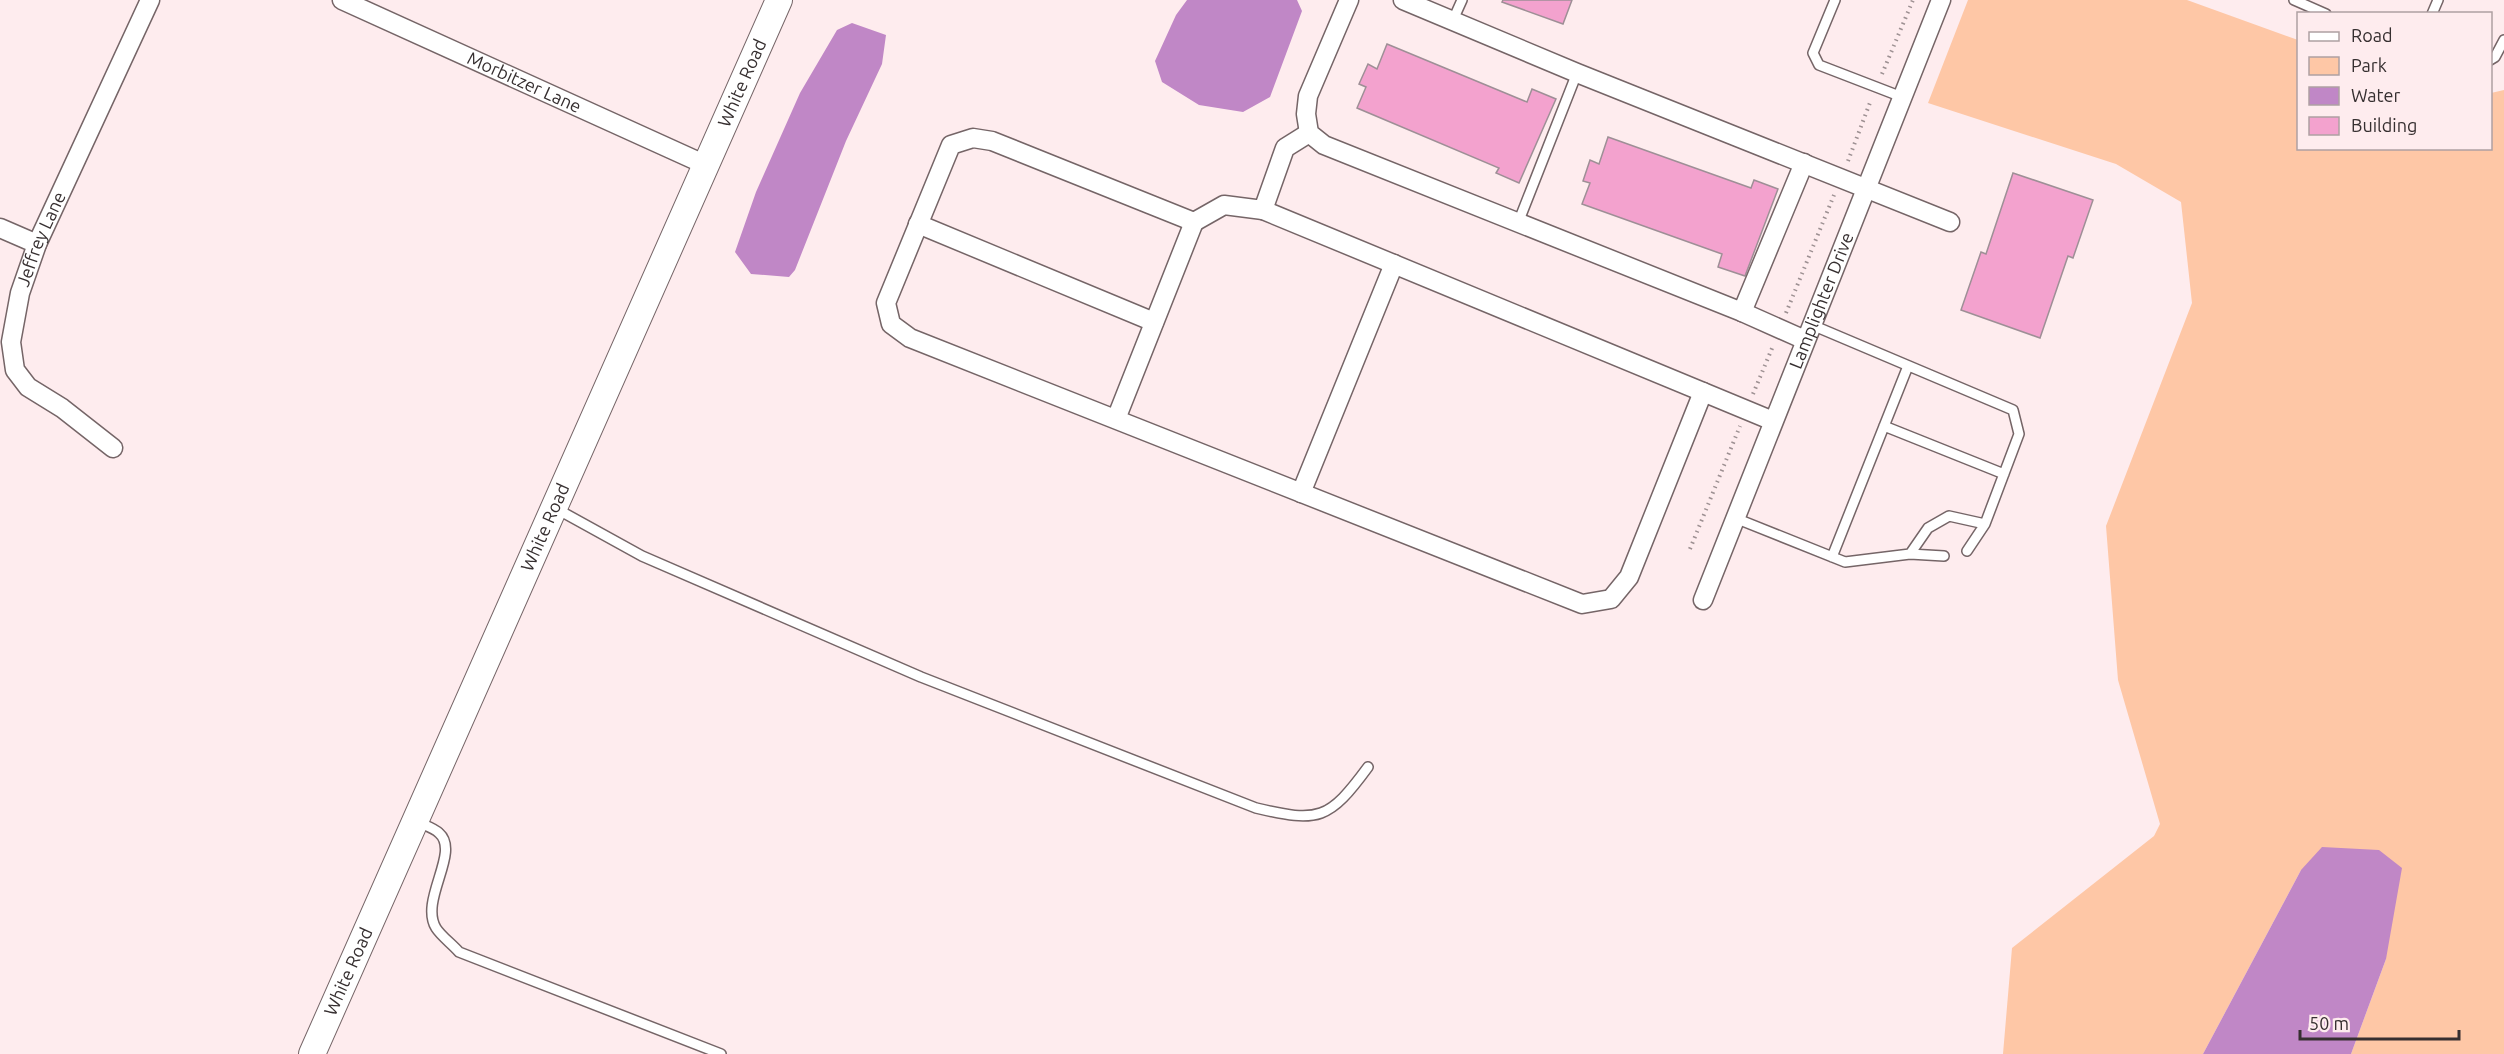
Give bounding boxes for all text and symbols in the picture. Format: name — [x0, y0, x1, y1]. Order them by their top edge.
legend — [2297, 12, 2492, 150]
text: Road — [2351, 25, 2393, 45]
street label: White Road — [713, 36, 769, 130]
street label: Morbitzer Lane — [465, 47, 585, 116]
text: Park — [2351, 55, 2387, 75]
text: Water — [2351, 85, 2401, 105]
text: Building — [2351, 115, 2417, 135]
street label: Jeffrey Lane — [12, 188, 69, 289]
street label: Lamplighter Drive — [1785, 229, 1857, 371]
street label: White Road — [516, 480, 573, 574]
street label: White Road — [319, 924, 376, 1018]
scale bar — [2300, 1003, 2459, 1041]
text: 50 m — [2309, 1013, 2349, 1033]

